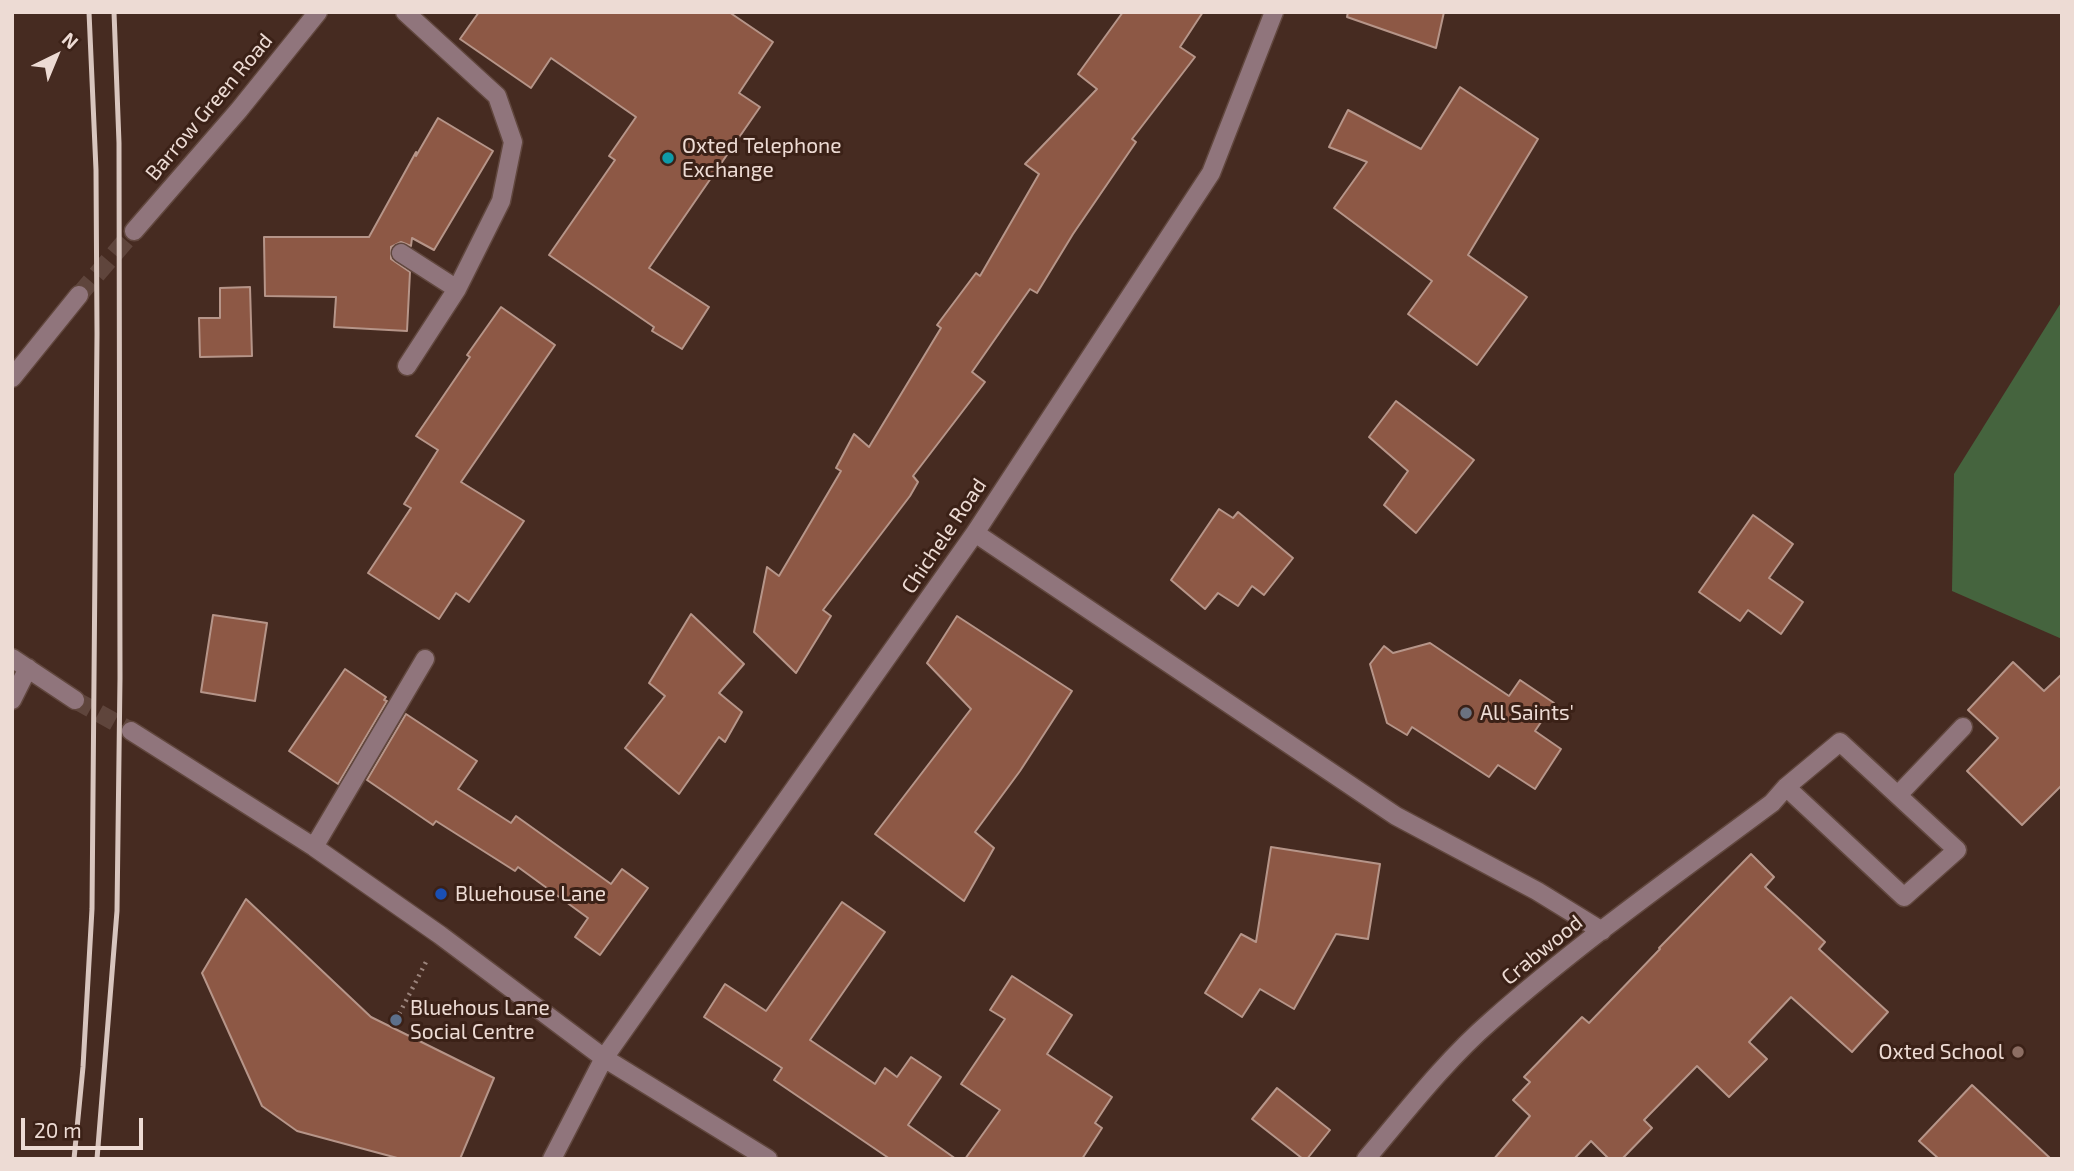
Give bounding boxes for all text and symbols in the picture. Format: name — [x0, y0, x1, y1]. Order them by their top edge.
north arrow — [21, 21, 91, 91]
text: N — [58, 27, 84, 53]
street label: Barrow Green Road — [140, 28, 278, 186]
place label: Oxted Telephone Exchange — [682, 133, 842, 183]
marker: Oxted Telephone Exchange — [660, 150, 676, 166]
street label: Chichele Road — [896, 474, 992, 598]
place label: All Saints' — [1480, 700, 1574, 726]
marker: All Saints' — [1458, 705, 1474, 721]
place label: Bluehouse Lane — [455, 881, 606, 907]
marker: Bluehouse Lane — [433, 886, 449, 902]
street label: Crabwood — [1496, 910, 1588, 990]
place label: Bluehous Lane Social Centre — [410, 995, 550, 1045]
marker: Bluehous Lane Social Centre — [388, 1012, 404, 1028]
place label: Oxted School — [1879, 1039, 2004, 1065]
marker: Oxted School — [2010, 1044, 2026, 1060]
scale bar — [24, 1104, 147, 1148]
text: 20 m — [34, 1117, 82, 1142]

